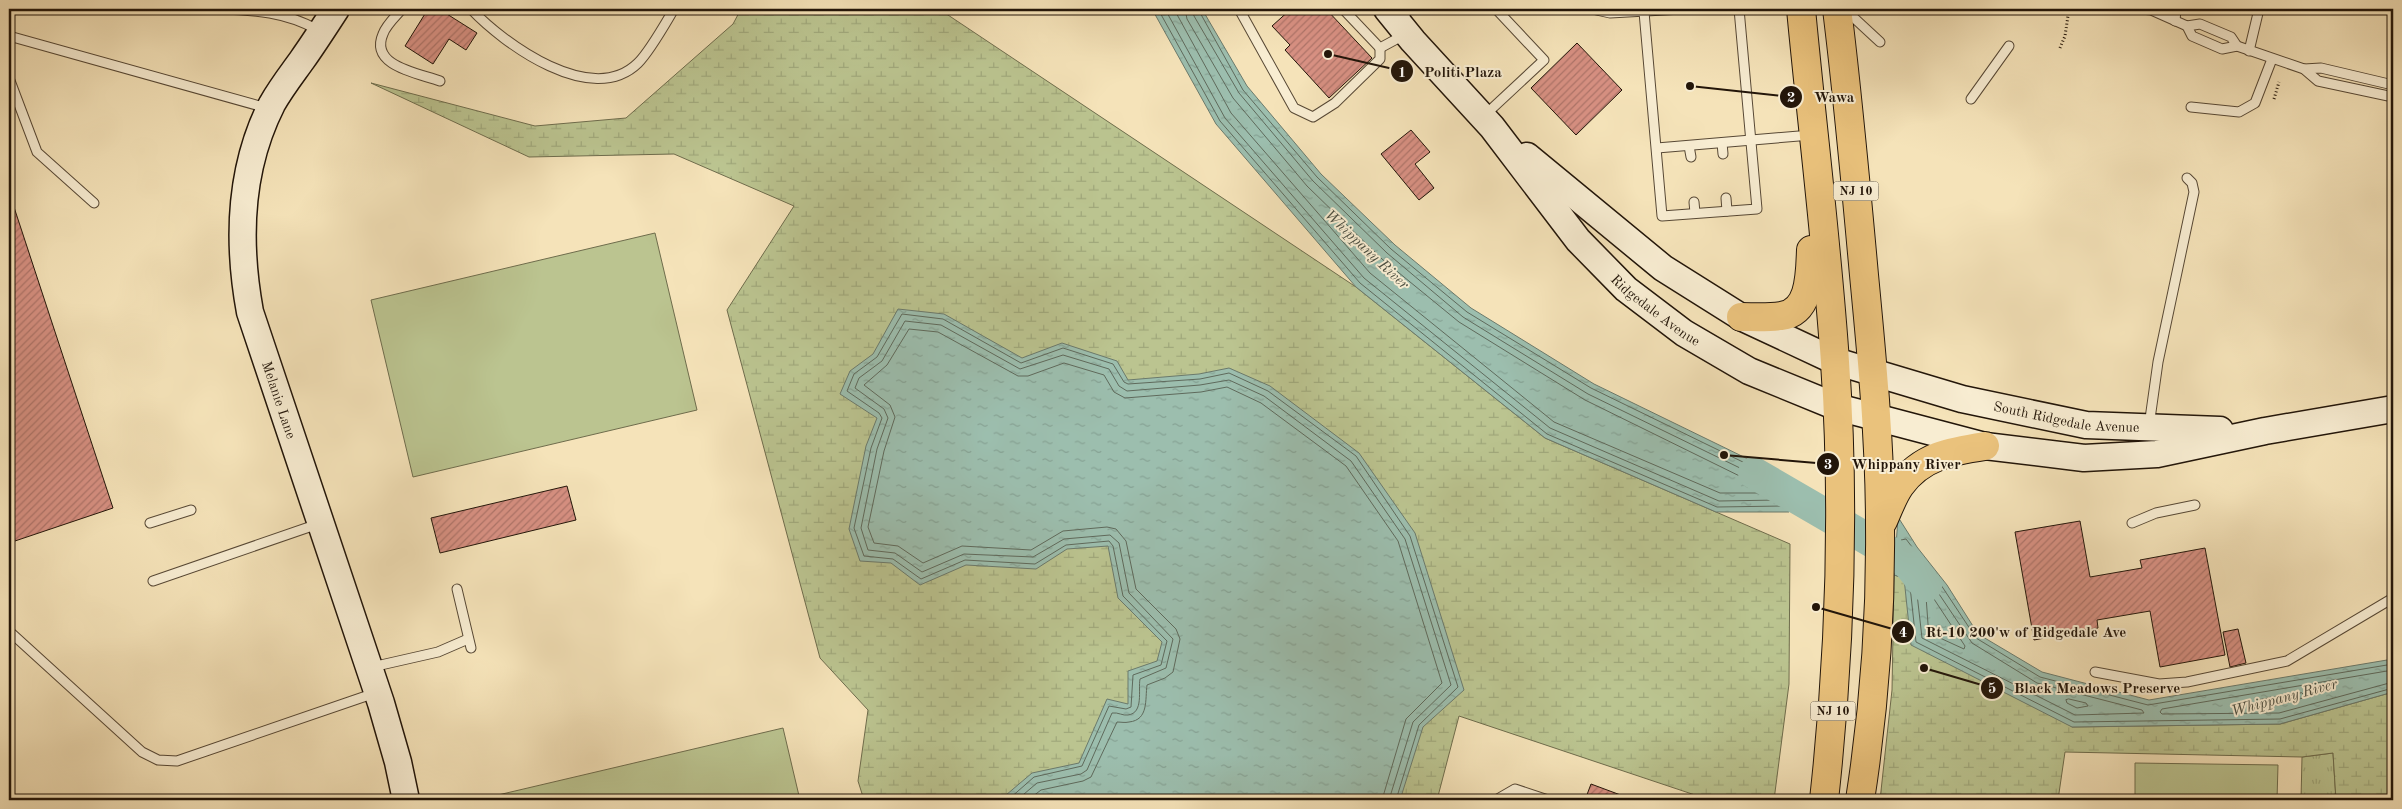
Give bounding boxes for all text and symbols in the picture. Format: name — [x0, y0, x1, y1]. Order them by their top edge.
callout: Politi Plaza — [1389, 56, 1512, 86]
text: 1 — [1398, 66, 1406, 81]
text: Politi Plaza — [1424, 66, 1502, 81]
callout: Wawa — [1779, 82, 1865, 112]
text: 2 — [1787, 91, 1795, 106]
text: Wawa — [1814, 91, 1855, 106]
road number: NJ 10 — [1834, 182, 1878, 200]
water label: Whippany River — [1321, 207, 1411, 293]
street label: Ridgedale Avenue — [1608, 272, 1702, 349]
street label: Melanie Lane — [259, 359, 298, 441]
street label: South Ridgedale Avenue — [1992, 400, 2140, 435]
callout: Whippany River — [1816, 449, 1970, 479]
text: 3 — [1824, 458, 1832, 473]
text: Whippany River — [1851, 458, 1961, 473]
callout: Rt-10 200'w of Ridgedale Ave — [1891, 617, 2137, 647]
text: 4 — [1899, 626, 1907, 641]
text: Rt-10 200'w of Ridgedale Ave — [1926, 626, 2126, 641]
callout: Black Meadows Preserve — [1979, 673, 2191, 703]
water label: Whippany River — [2230, 677, 2340, 720]
text: 5 — [1988, 682, 1996, 697]
text: Black Meadows Preserve — [2014, 682, 2180, 697]
road number: NJ 10 — [1810, 701, 1856, 720]

